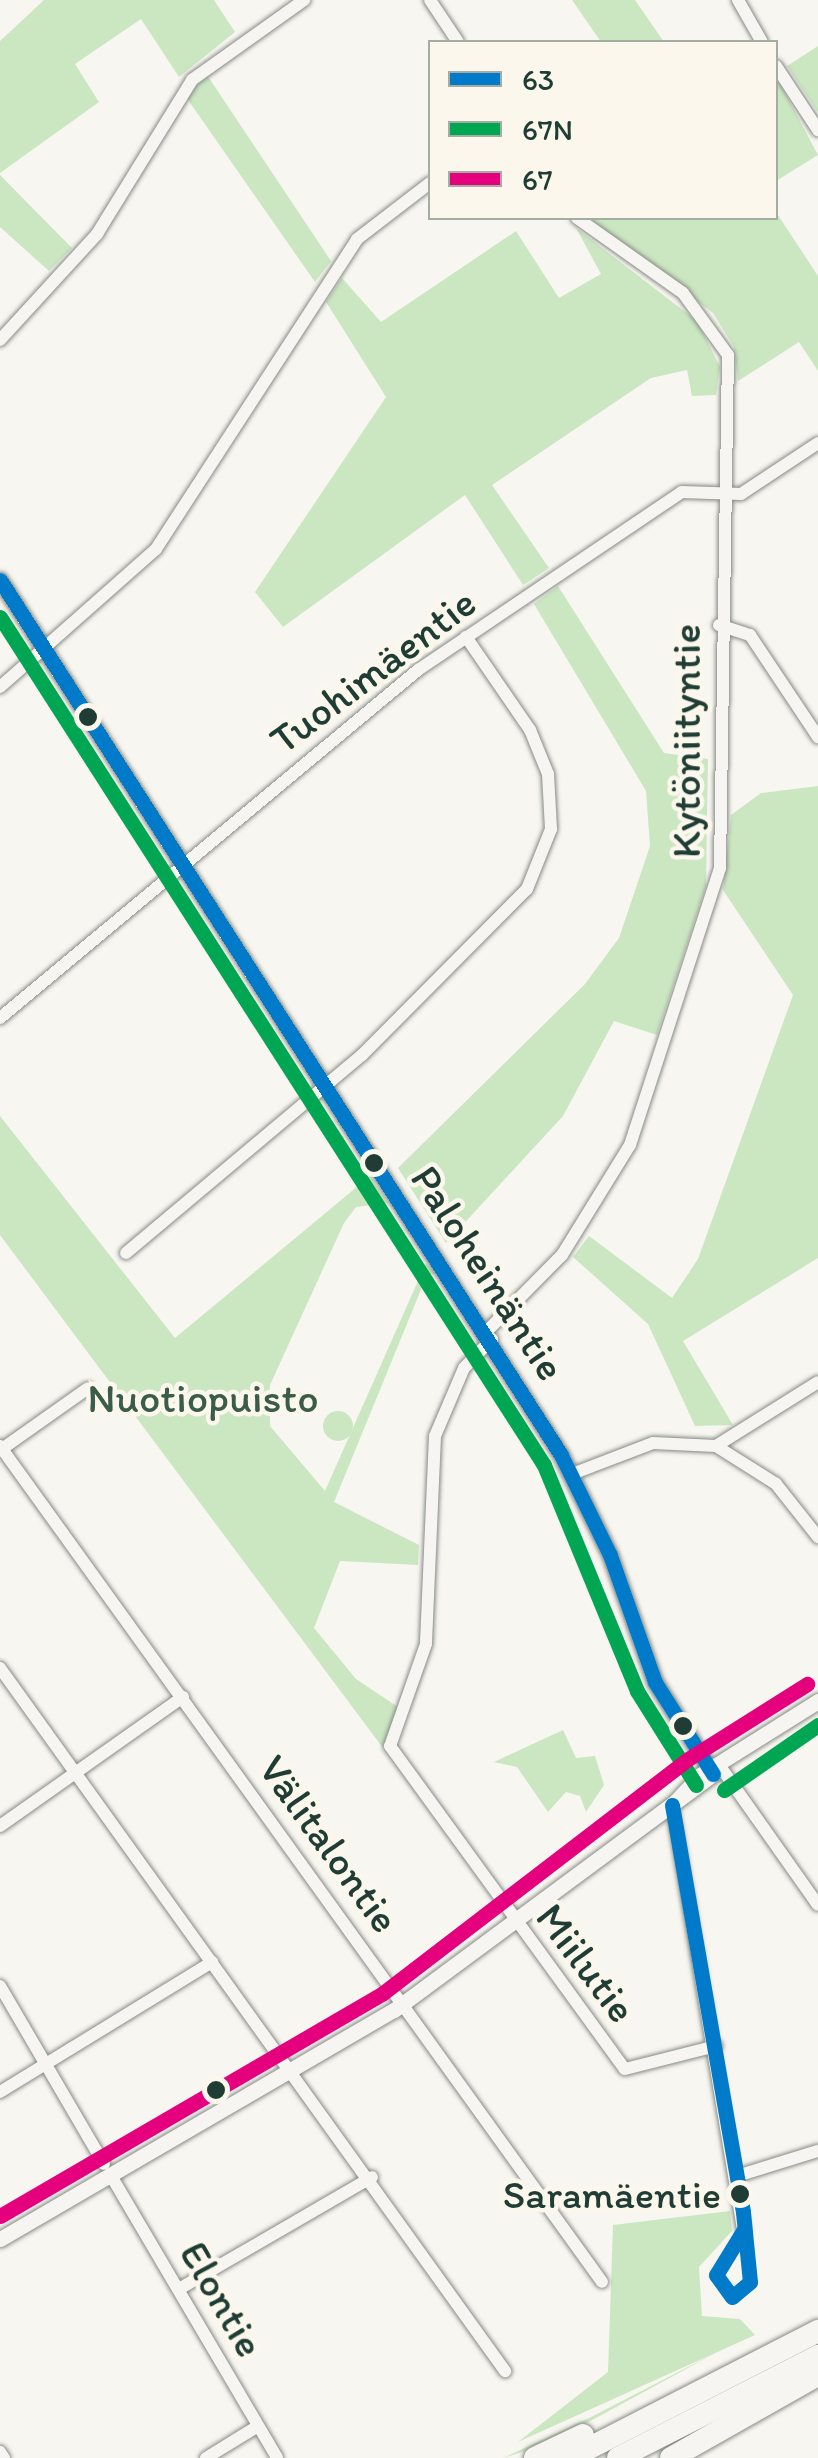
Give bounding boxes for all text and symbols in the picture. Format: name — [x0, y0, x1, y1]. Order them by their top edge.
legend — [428, 40, 778, 220]
text: 63 — [522, 61, 554, 98]
text: 67N — [522, 111, 573, 148]
text: 67 — [522, 161, 553, 198]
street label: Tuohimäentie — [260, 577, 486, 765]
street label: Kytöniityntie — [661, 624, 711, 858]
unlabelled marker — [78, 707, 98, 727]
unlabelled marker — [364, 1153, 384, 1173]
street label: Paloheinäntie — [400, 1156, 576, 1390]
park label: Nuotiopuisto — [87, 1373, 319, 1423]
unlabelled marker — [673, 1716, 693, 1736]
street label: Välitalontie — [248, 1745, 410, 1943]
street label: Miilutie — [525, 1893, 647, 2033]
unlabelled marker — [206, 2080, 226, 2100]
place label: Saramäentie — [503, 2170, 721, 2218]
marker: Saramäentie — [730, 2184, 750, 2204]
street label: Elontie — [169, 2232, 275, 2366]

